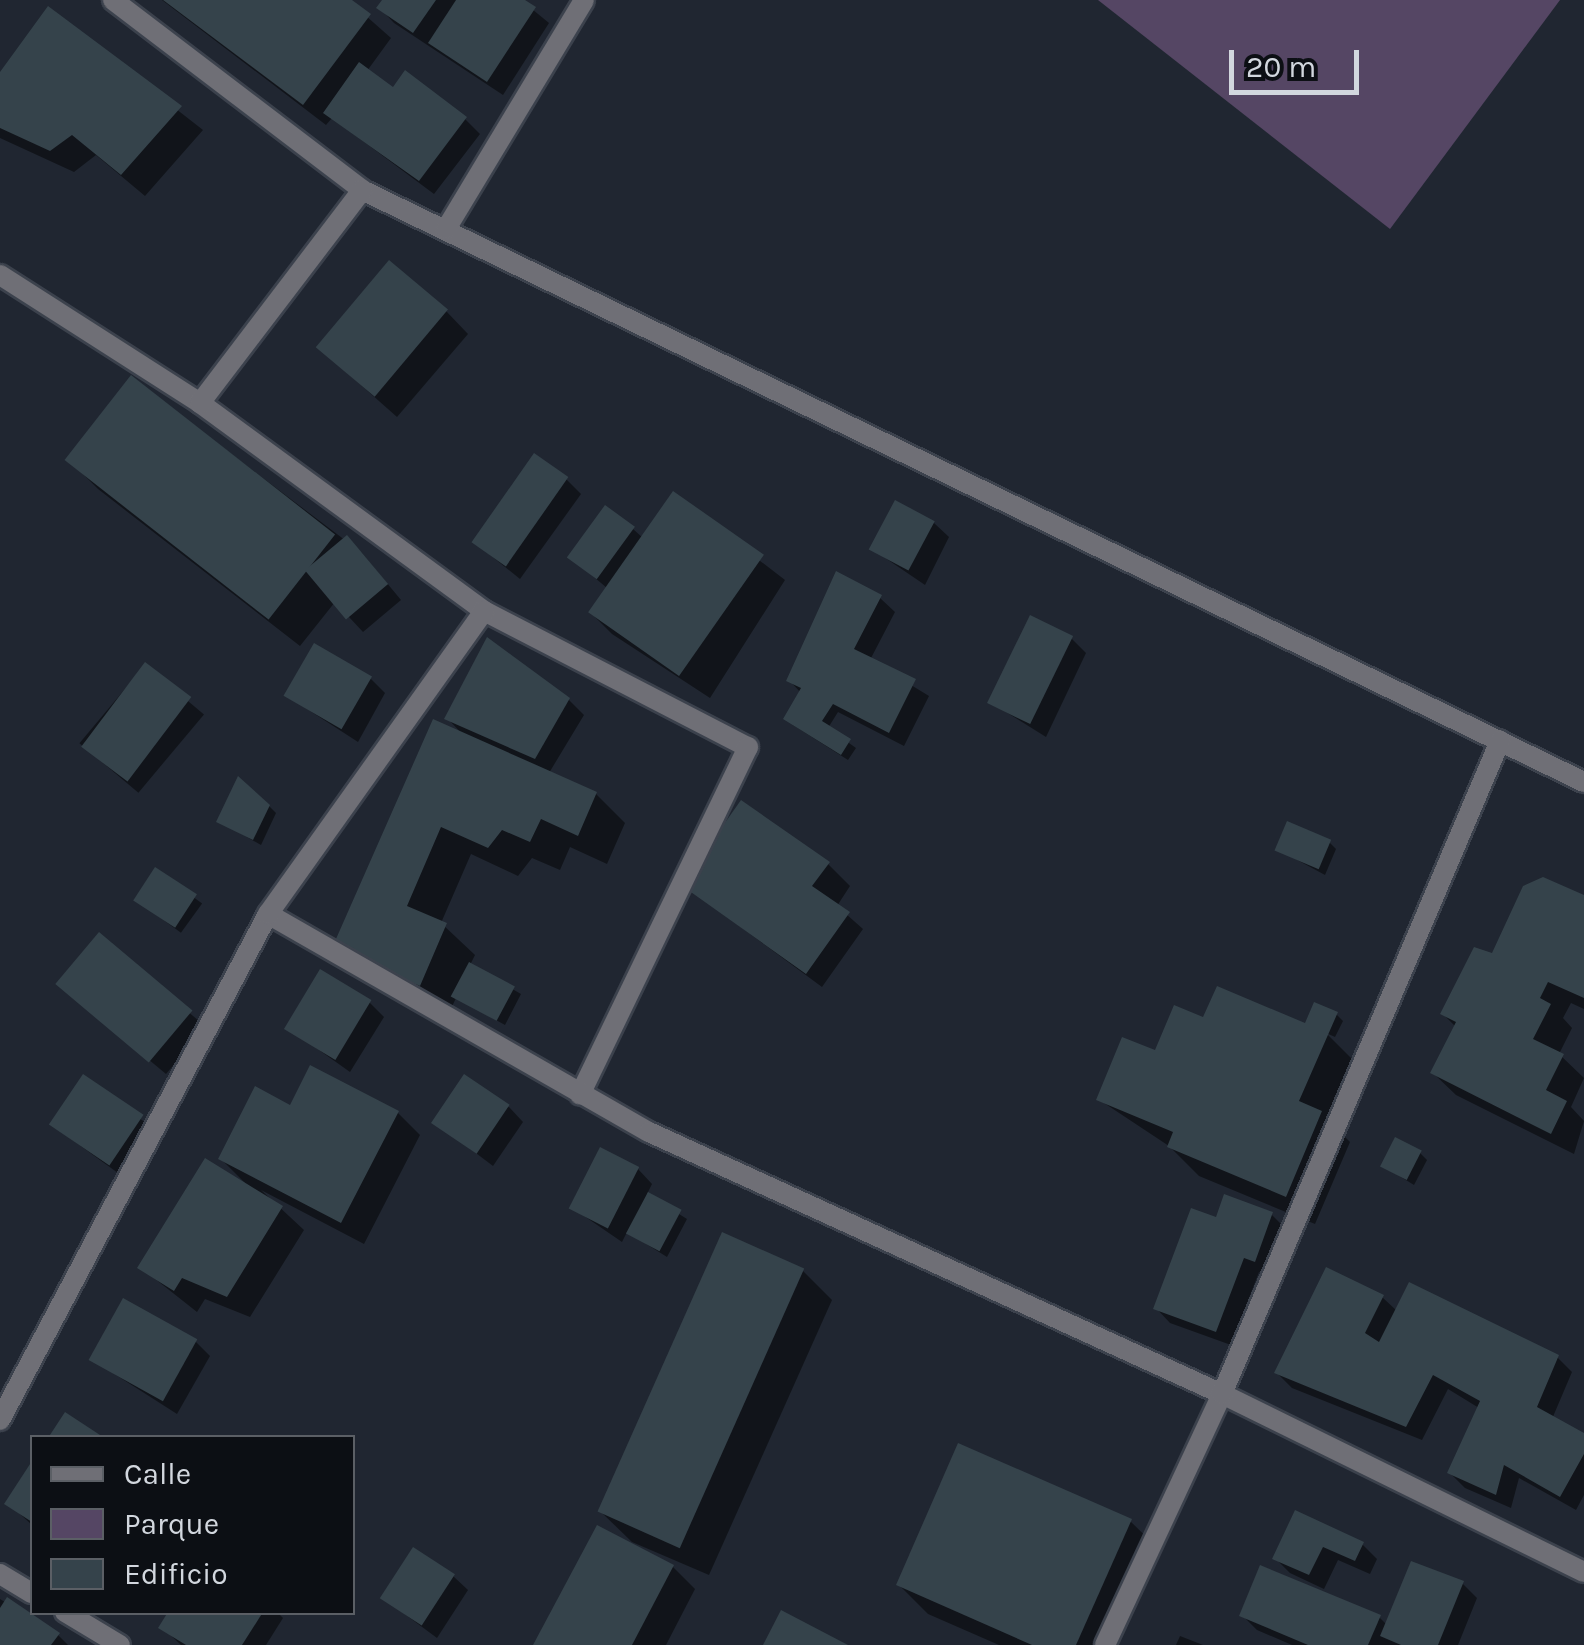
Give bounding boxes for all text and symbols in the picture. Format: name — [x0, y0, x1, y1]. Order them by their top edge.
scale bar — [1234, 30, 1364, 92]
text: 20 m — [1246, 49, 1316, 85]
legend — [30, 1435, 355, 1615]
text: Calle — [124, 1456, 191, 1492]
text: Parque — [124, 1506, 219, 1542]
text: Edificio — [124, 1556, 228, 1592]

